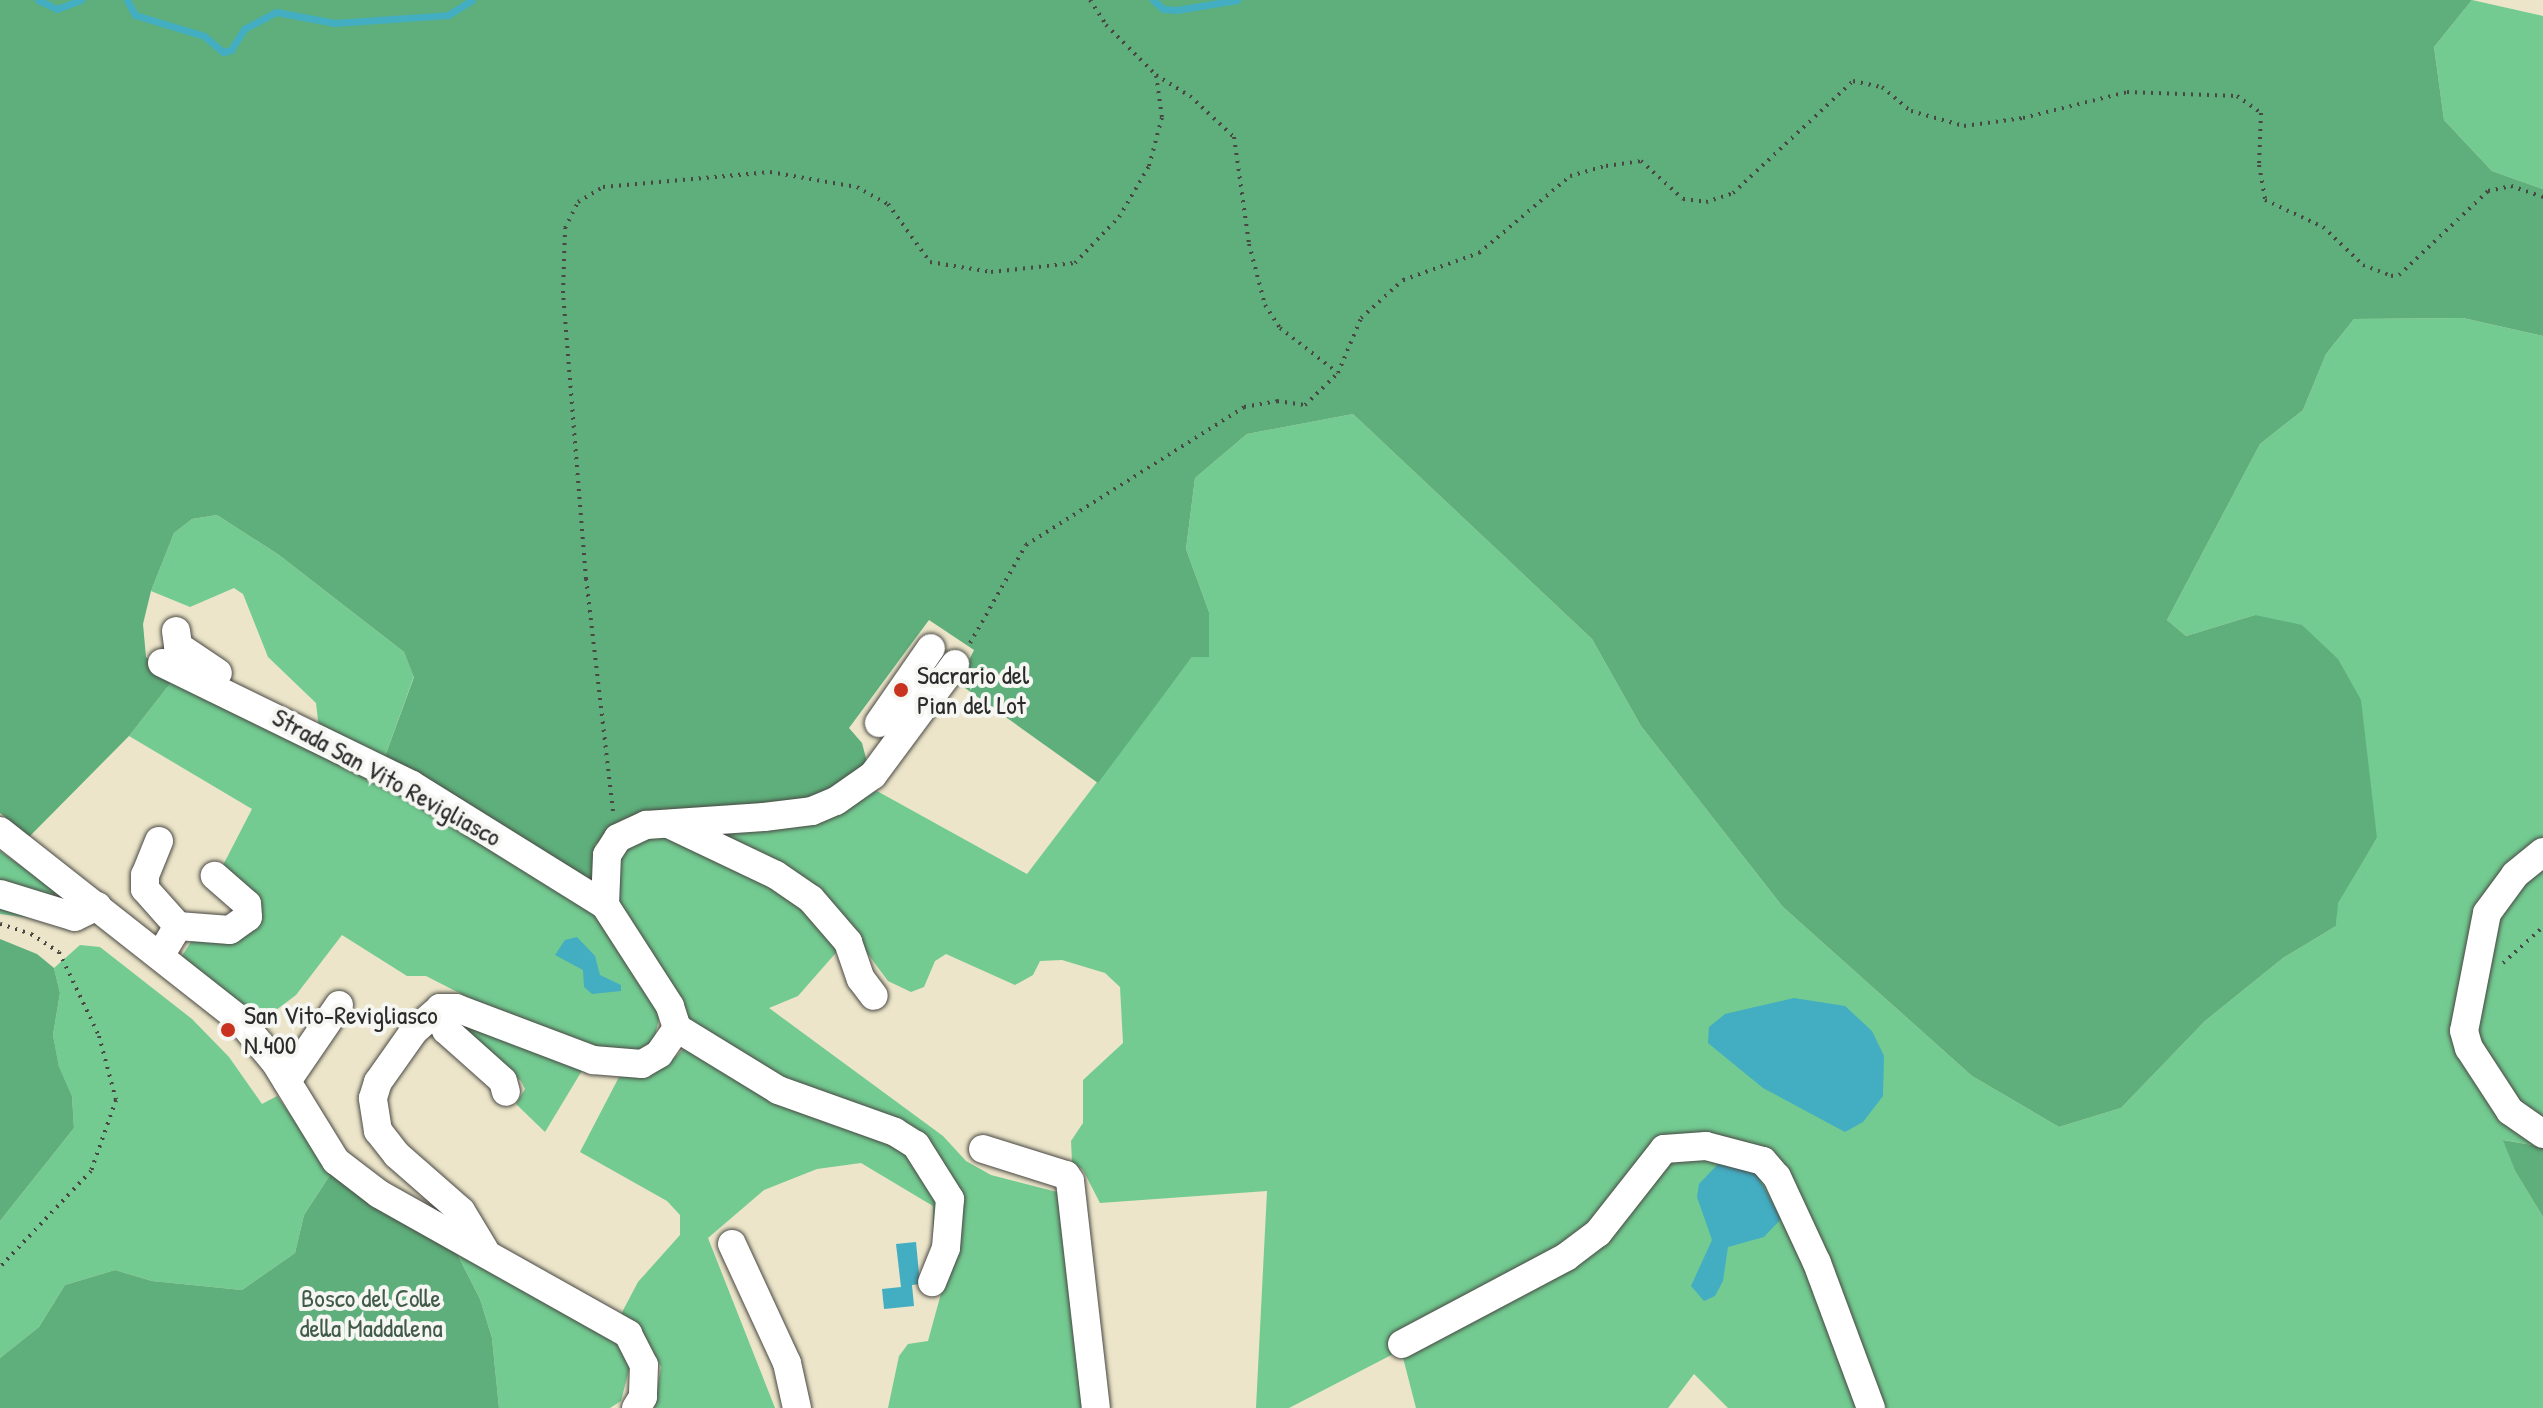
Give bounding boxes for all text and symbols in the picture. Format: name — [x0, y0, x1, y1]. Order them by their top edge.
place label: Sacrario del Pian del Lot — [917, 659, 1029, 720]
marker: Sacrario del Pian del Lot — [892, 681, 910, 699]
street label: Strada San Vito Revigliasco — [267, 701, 507, 853]
place label: San Vito-Revigliasco N.400 — [244, 999, 438, 1060]
marker: San Vito-Revigliasco N.400 — [219, 1021, 237, 1039]
park label: Bosco del Colle della Maddalena — [299, 1282, 443, 1344]

